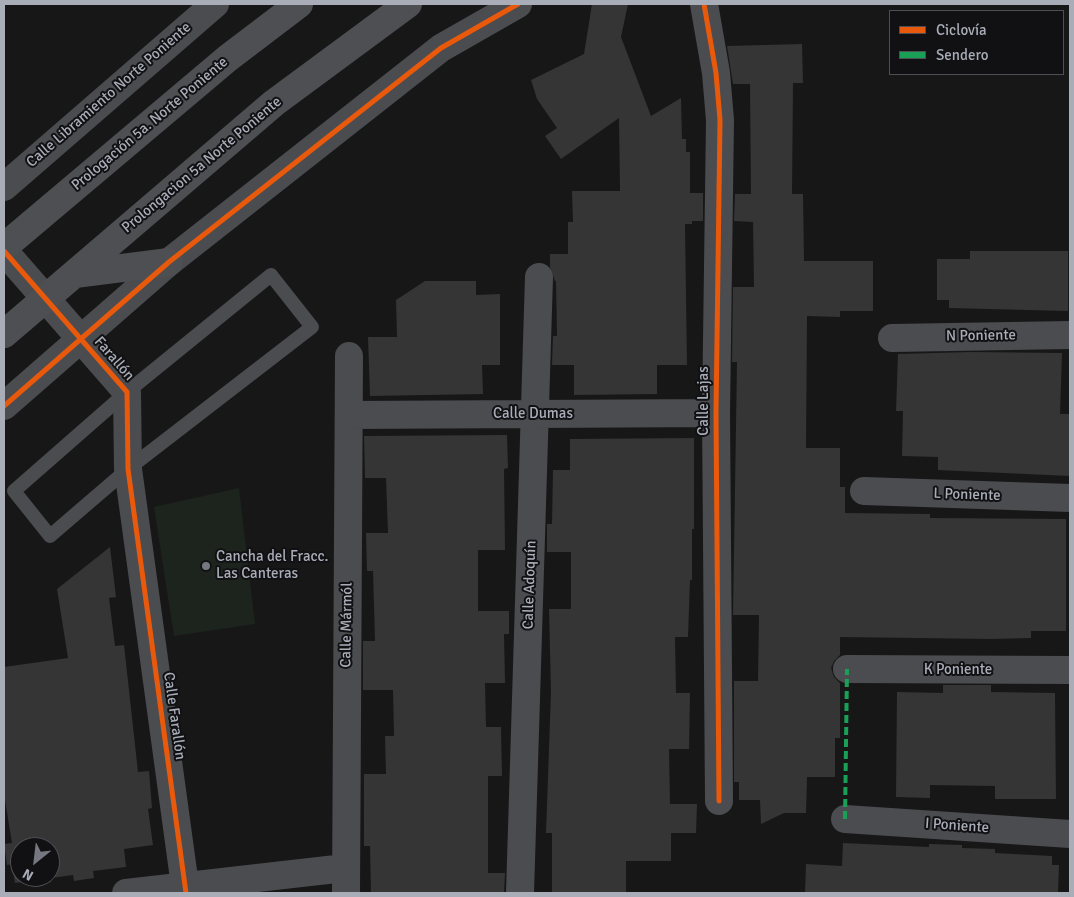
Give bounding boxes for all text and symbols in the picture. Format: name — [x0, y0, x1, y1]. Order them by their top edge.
legend — [889, 10, 1064, 75]
street label: Calle Libramiento Norte Poniente — [23, 18, 195, 172]
text: Ciclovía — [936, 21, 987, 39]
text: Sendero — [936, 46, 989, 64]
street label: Prologación 5a. Norte Poniente — [68, 53, 232, 195]
street label: Prolongacion 5a Norte Poniente — [119, 93, 285, 237]
street label: N Poniente — [946, 326, 1016, 346]
street label: Farallón — [90, 333, 138, 385]
street label: Calle Lajas — [695, 366, 713, 436]
street label: Calle Dumas — [493, 405, 573, 423]
street label: L Poniente — [933, 485, 1001, 505]
street label: Calle Adoquín — [519, 540, 541, 630]
place label: Cancha del Fracc. Las Canteras — [216, 548, 328, 583]
marker: Cancha del Fracc. Las Canteras — [200, 560, 212, 572]
street label: Calle Mármól — [337, 582, 357, 668]
street label: K Poniente — [924, 661, 992, 679]
street label: Calle Farallón — [159, 671, 189, 761]
street label: I Poniente — [924, 815, 990, 837]
north arrow — [10, 837, 60, 887]
text: N — [20, 865, 36, 884]

